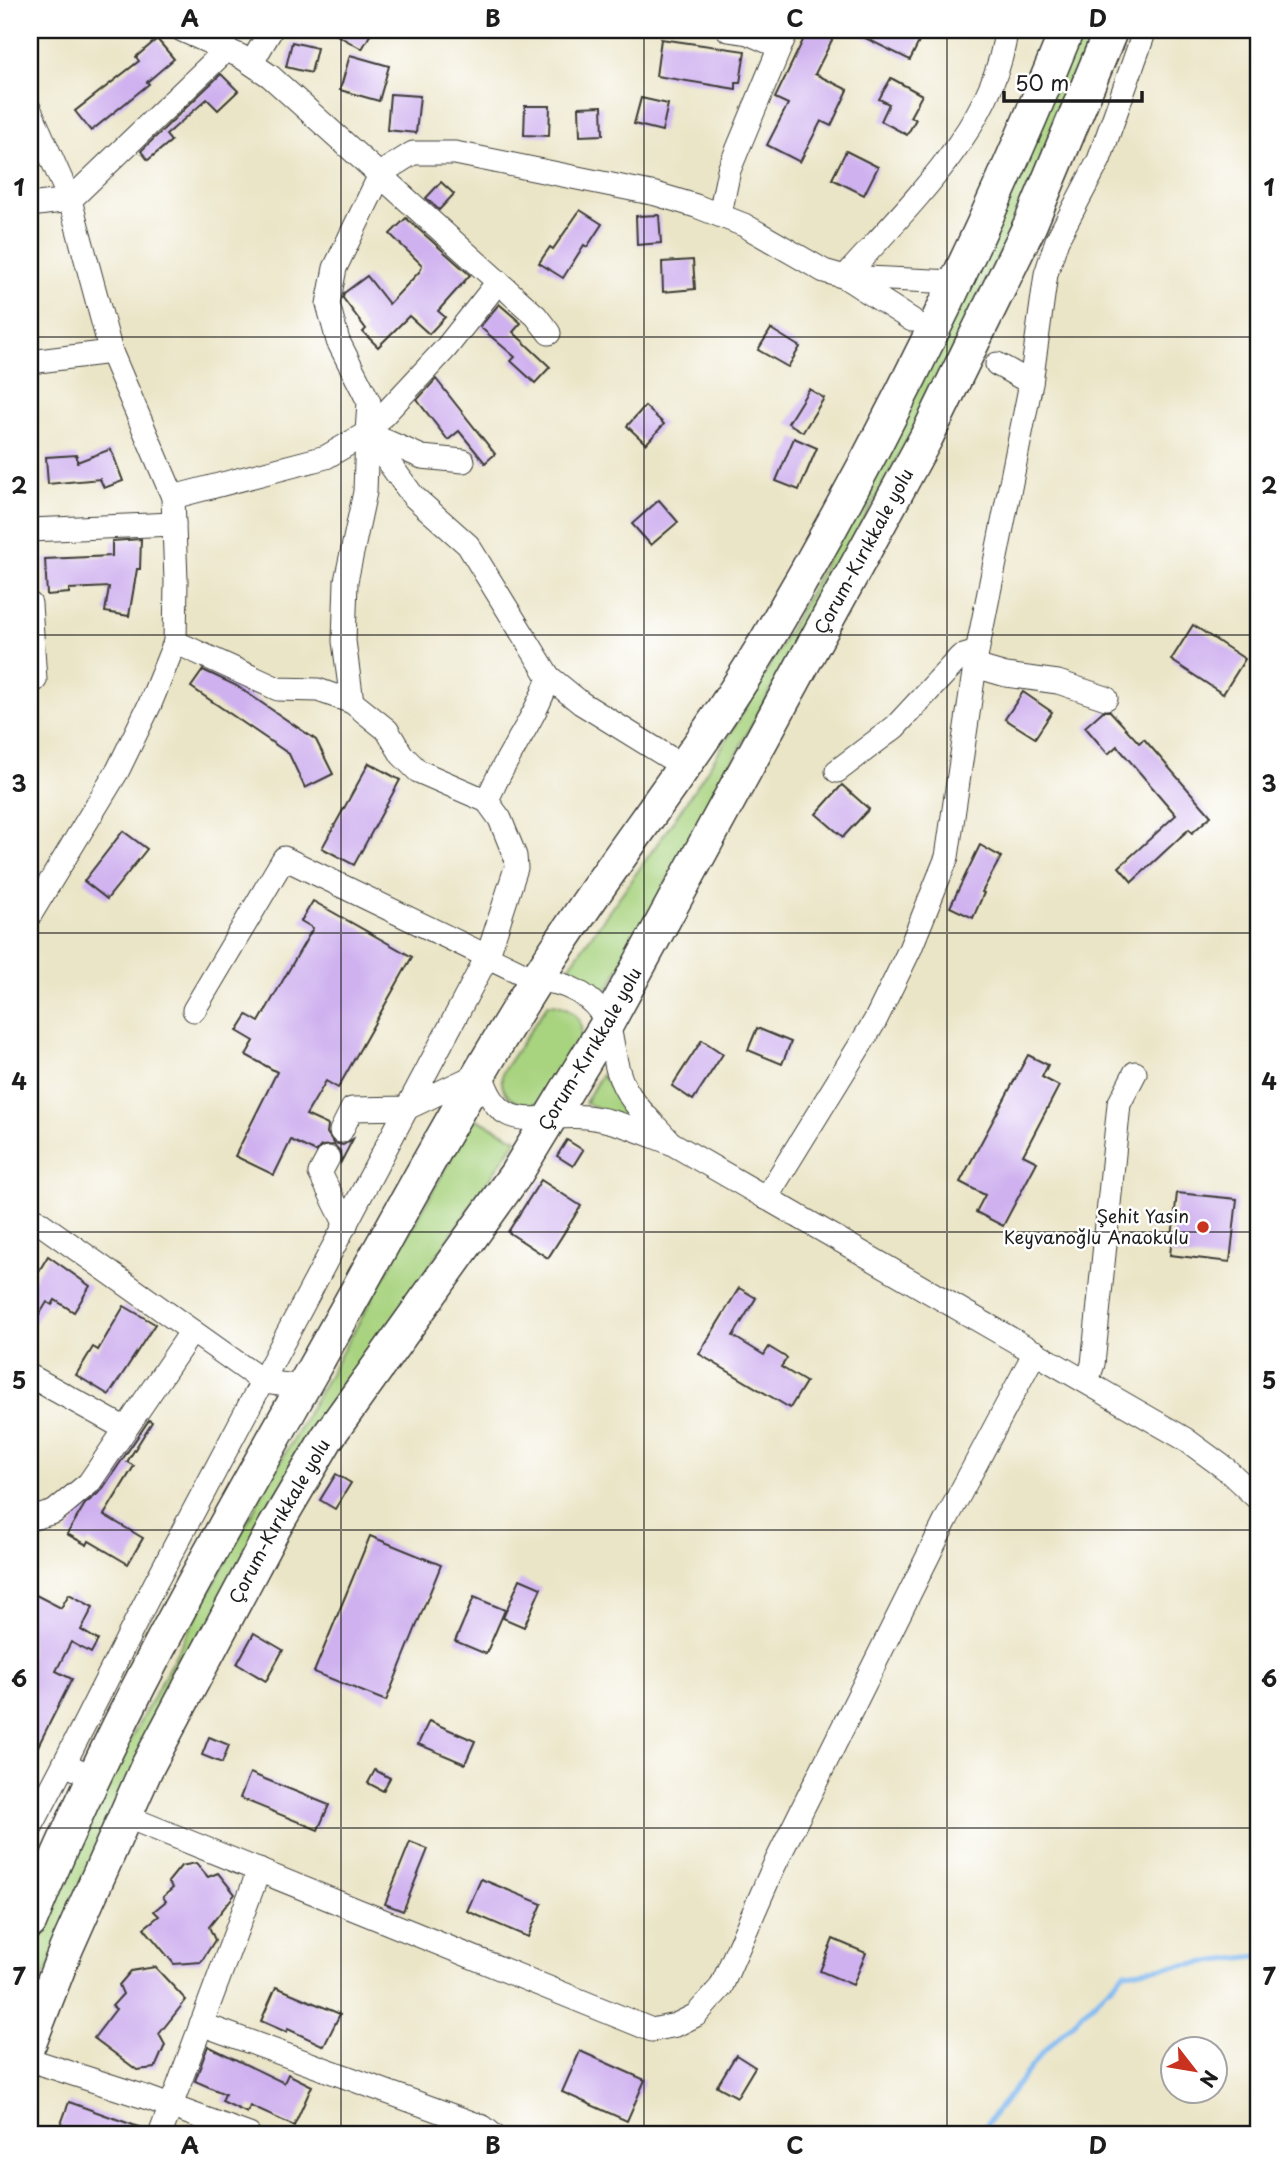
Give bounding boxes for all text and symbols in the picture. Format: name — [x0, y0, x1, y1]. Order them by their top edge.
text: A — [181, 0, 199, 35]
text: B — [485, 0, 501, 35]
text: C — [786, 0, 804, 35]
text: D — [1089, 0, 1107, 35]
scale bar — [1004, 60, 1143, 104]
text: 50 m — [1015, 66, 1069, 98]
text: 1 — [14, 169, 25, 204]
text: 1 — [1264, 169, 1275, 204]
street label: Çorum-Kırıkkale yolu — [807, 463, 919, 639]
text: 2 — [11, 467, 27, 502]
text: 2 — [1261, 467, 1277, 502]
text: 3 — [11, 765, 27, 800]
text: 3 — [1261, 765, 1277, 800]
street label: Çorum-Kırıkkale yolu — [530, 962, 647, 1135]
text: 4 — [11, 1063, 27, 1098]
text: 4 — [1261, 1063, 1277, 1098]
place label: Şehit Yasin Keyvanoğlu Anaokulu — [1004, 1202, 1189, 1250]
marker: Şehit Yasin Keyvanoğlu Anaokulu — [1195, 1219, 1211, 1235]
text: 5 — [12, 1362, 26, 1397]
text: 5 — [1262, 1362, 1276, 1397]
street label: Çorum-Kırıkkale yolu — [221, 1433, 336, 1608]
text: 6 — [11, 1660, 27, 1695]
text: 6 — [1261, 1660, 1277, 1695]
text: 7 — [12, 1958, 26, 1993]
text: 7 — [1262, 1958, 1276, 1993]
north arrow — [1158, 2036, 1228, 2106]
text: N — [1194, 2066, 1225, 2093]
text: A — [181, 2127, 199, 2162]
text: B — [485, 2127, 501, 2162]
text: C — [786, 2127, 804, 2162]
text: D — [1089, 2127, 1107, 2162]

